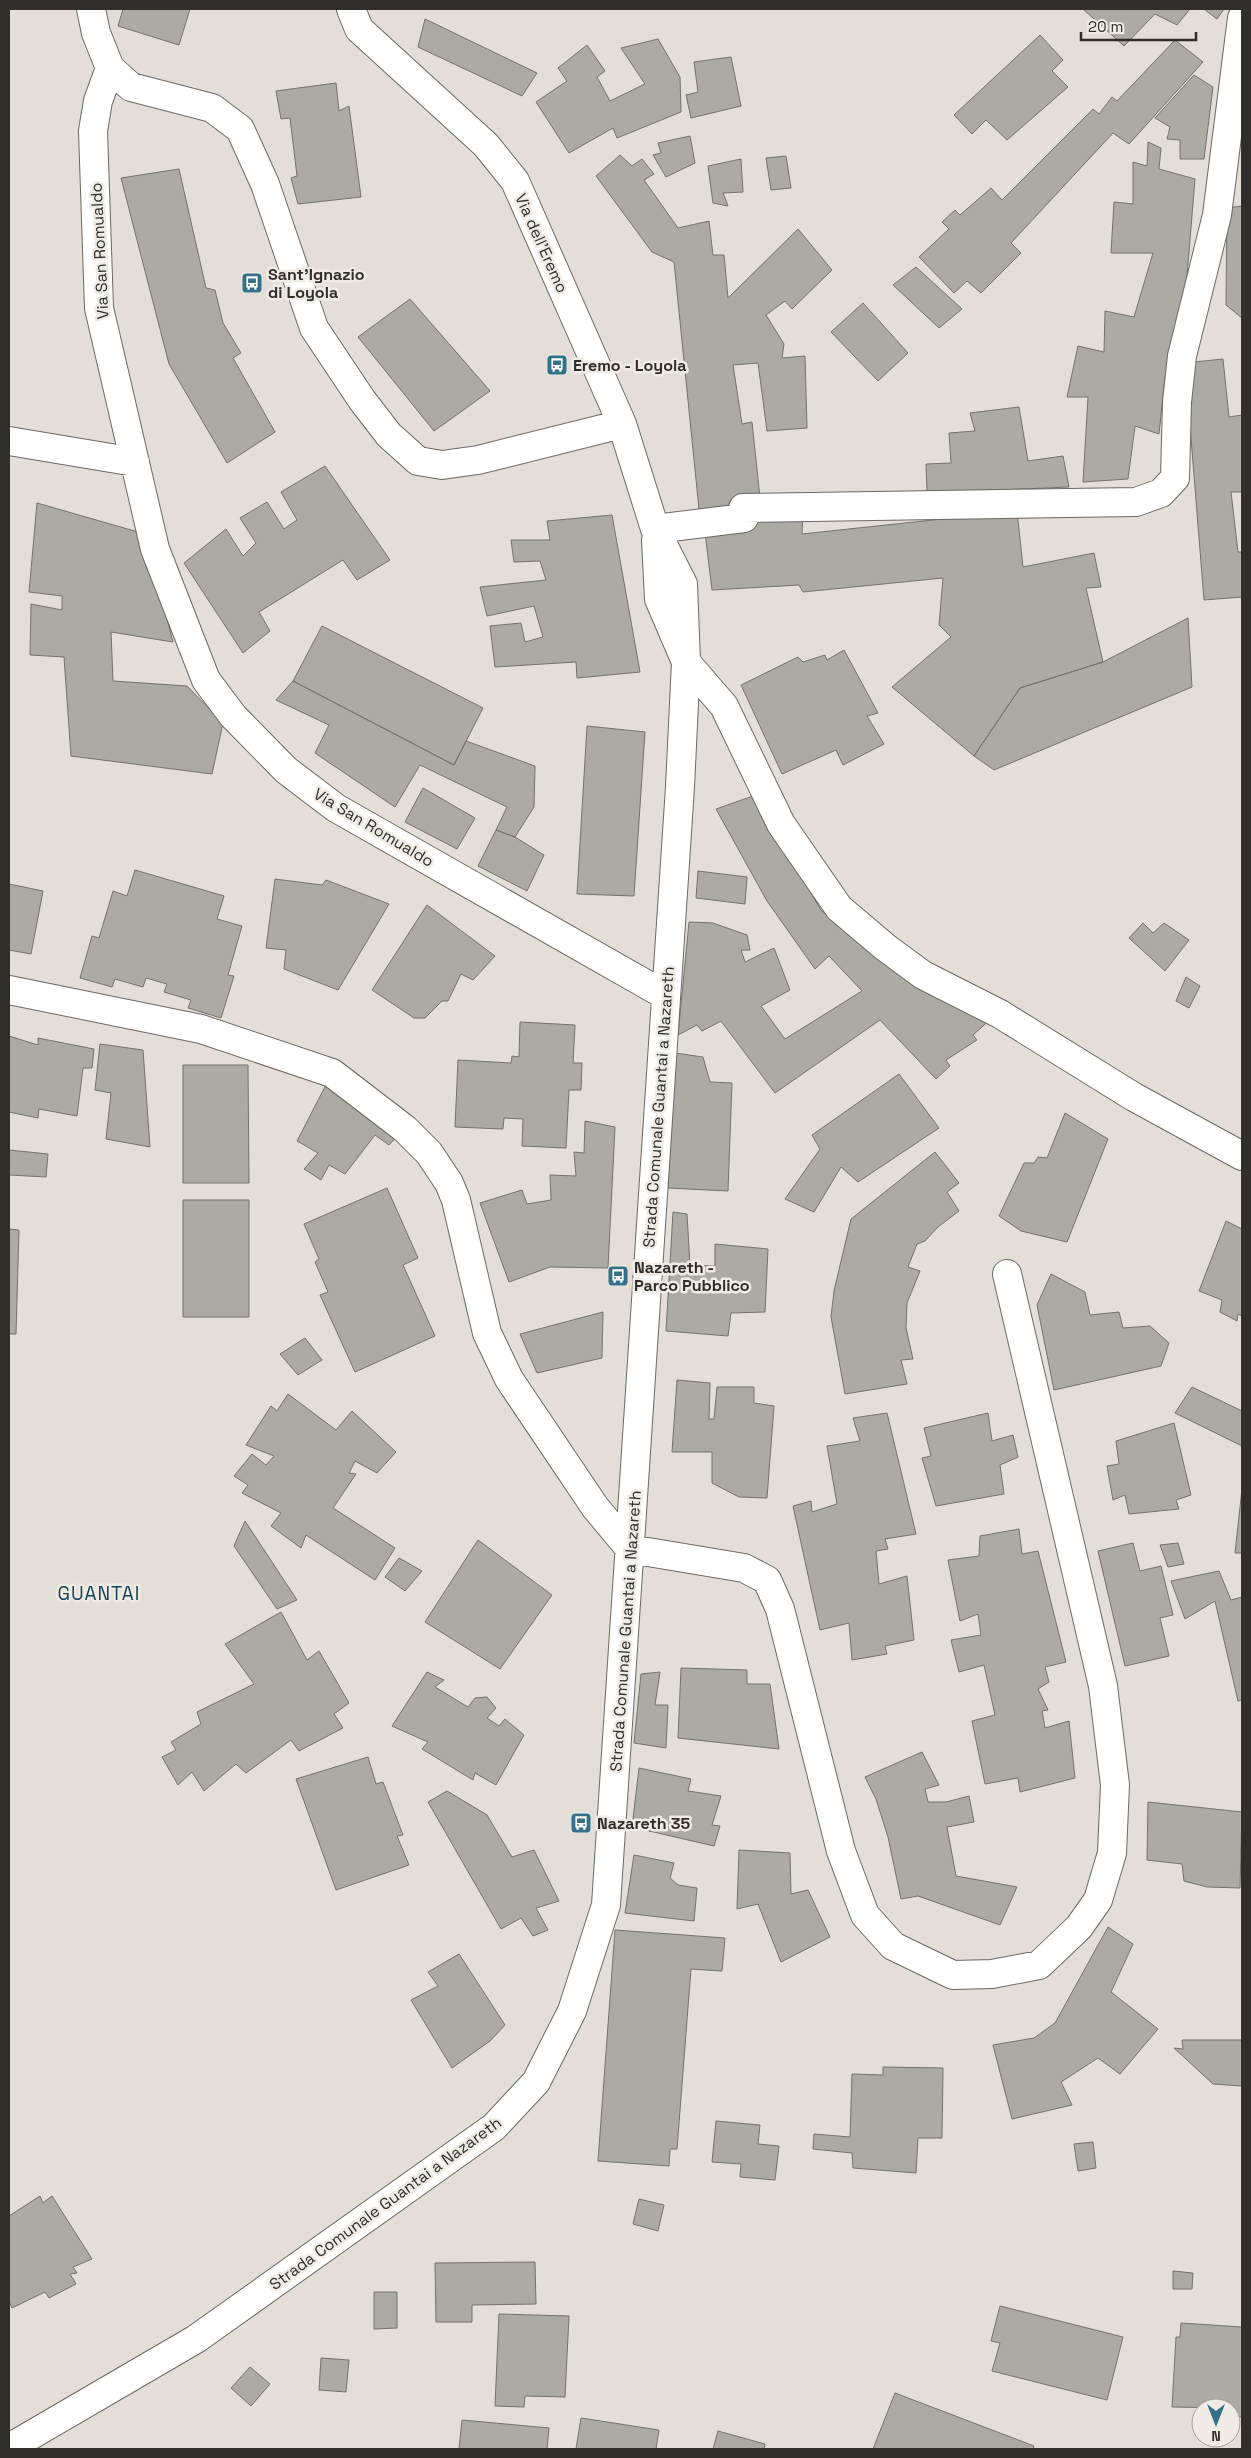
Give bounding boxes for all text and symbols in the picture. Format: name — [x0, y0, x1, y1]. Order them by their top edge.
scale bar — [1081, 10, 1196, 42]
text: 20 m — [1088, 17, 1123, 36]
street label: Via San Romualdo — [85, 182, 114, 320]
street label: Via dell'Eremo — [510, 190, 573, 296]
place label: Sant'Ignazio di Loyola — [268, 264, 365, 303]
bus stop icon: Sant'Ignazio di Loyola — [240, 271, 264, 295]
bus stop icon: Eremo - Loyola — [545, 353, 569, 377]
place label: Eremo - Loyola — [573, 355, 686, 376]
street label: Via San Romualdo — [310, 783, 438, 872]
street label: Strada Comunale Guantai a Nazareth — [638, 966, 679, 1248]
place label: Nazareth - Parco Pubblico — [634, 1257, 750, 1296]
bus stop icon: Nazareth - Parco Pubblico — [606, 1264, 630, 1288]
street label: Strada Comunale Guantai a Nazareth — [605, 1490, 646, 1772]
district label: GUANTAI — [58, 1581, 140, 1606]
bus stop icon: Nazareth 35 — [569, 1811, 593, 1835]
place label: Nazareth 35 — [597, 1813, 690, 1834]
street label: Strada Comunale Guantai a Nazareth — [265, 2112, 506, 2295]
north arrow — [1191, 2398, 1241, 2448]
text: N — [1211, 2427, 1221, 2445]

